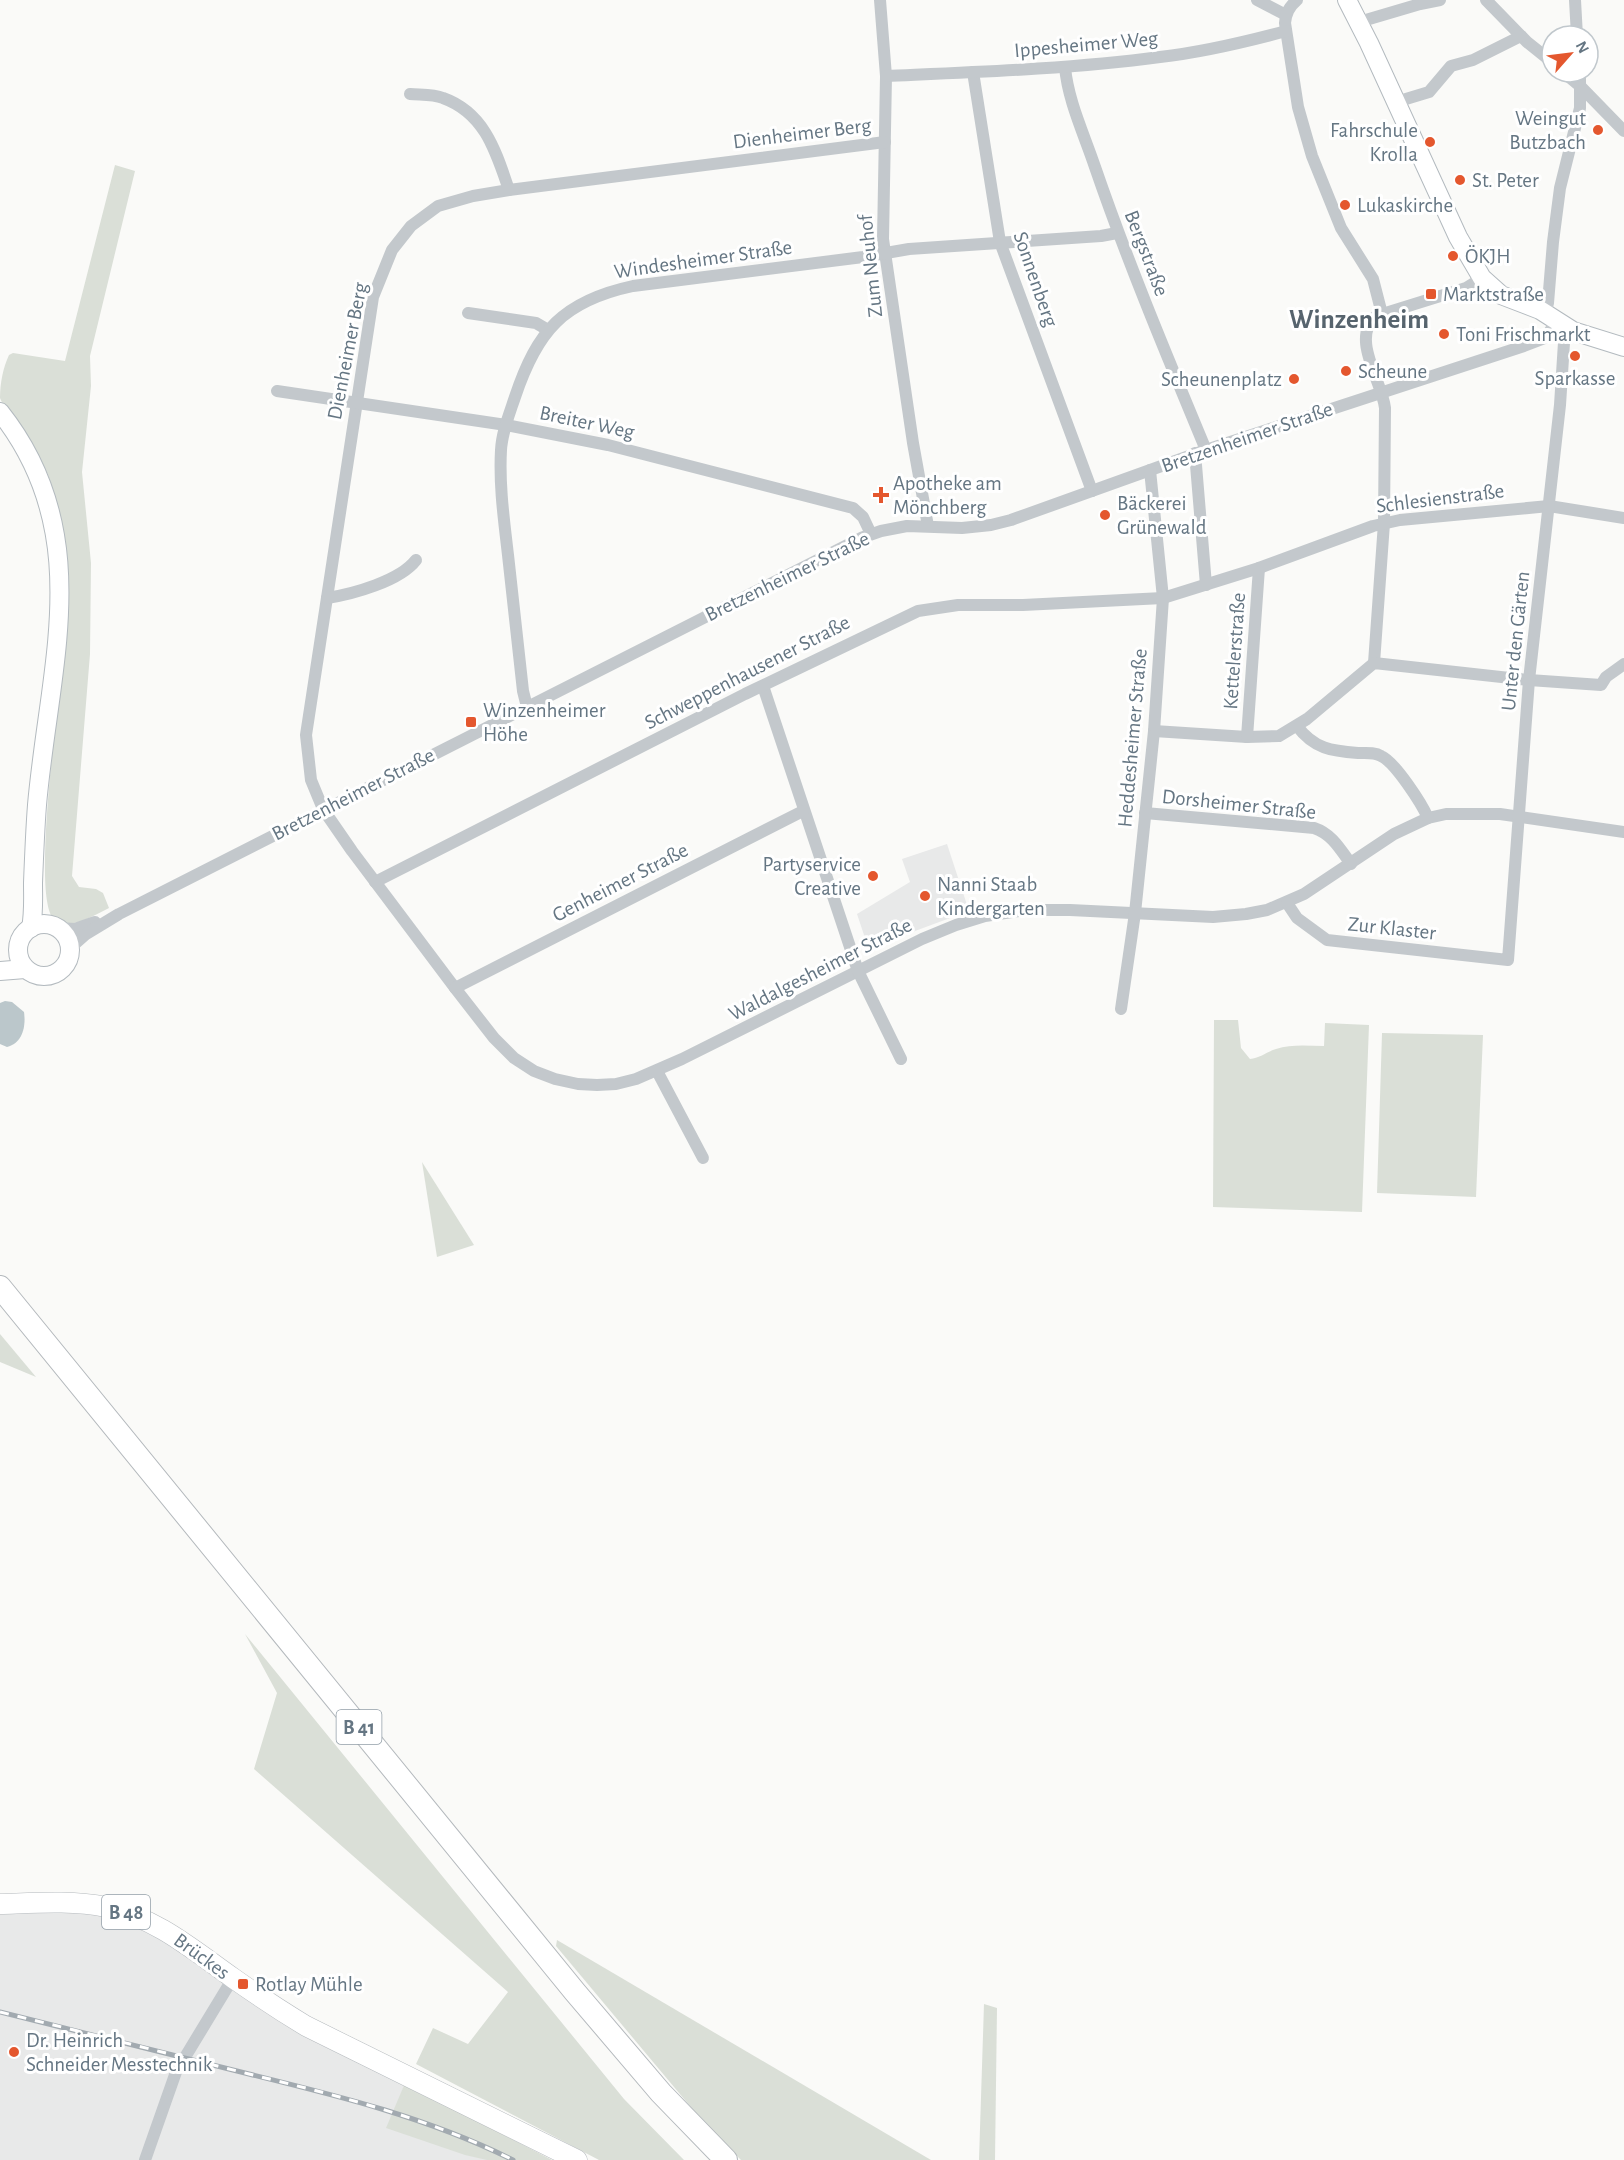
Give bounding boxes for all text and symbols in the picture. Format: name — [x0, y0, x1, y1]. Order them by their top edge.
north arrow — [1540, 24, 1600, 84]
street label: Ippesheimer Weg — [1013, 28, 1160, 61]
text: N — [1573, 39, 1592, 56]
place label: Weingut Butzbach — [1509, 108, 1586, 153]
street label: Dienheimer Berg — [732, 114, 873, 152]
place label: Fahrschule Krolla — [1330, 120, 1418, 165]
marker: Weingut Butzbach — [1591, 123, 1605, 137]
marker: Fahrschule Krolla — [1423, 135, 1437, 149]
place label: St. Peter — [1472, 170, 1539, 191]
marker: St. Peter — [1453, 173, 1467, 187]
place label: Lukaskirche — [1357, 195, 1453, 216]
marker: Lukaskirche — [1338, 198, 1352, 212]
street label: Bergstraße — [1121, 207, 1172, 299]
street label: Zum Neuhof — [855, 212, 886, 318]
street label: Sonnenberg — [1009, 229, 1062, 330]
street label: Windesheimer Straße — [613, 237, 793, 282]
place label: ÖKJH — [1465, 245, 1511, 267]
marker: ÖKJH — [1446, 249, 1460, 263]
street label: Dienheimer Berg — [324, 280, 371, 421]
place label: Marktstraße — [1443, 284, 1544, 305]
marker: Marktstraße — [1424, 287, 1438, 301]
district label: Winzenheim — [1289, 306, 1429, 333]
place label: Toni Frischmarkt — [1456, 324, 1591, 345]
marker: Toni Frischmarkt — [1437, 327, 1451, 341]
marker: Sparkasse — [1568, 349, 1582, 363]
place label: Scheune — [1358, 361, 1427, 382]
marker: Scheune — [1339, 364, 1353, 378]
place label: Sparkasse — [1535, 368, 1615, 389]
place label: Scheunenplatz — [1161, 369, 1282, 390]
marker: Scheunenplatz — [1287, 372, 1301, 386]
street label: Bretzenheimer Straße — [1159, 398, 1336, 477]
street label: Breiter Weg — [538, 402, 637, 443]
place label: Apotheke am Mönchberg — [893, 473, 1002, 518]
street label: Schlesienstraße — [1375, 480, 1505, 517]
marker: Apotheke am Mönchberg — [874, 488, 888, 502]
place label: Bäckerei Grünewald — [1117, 493, 1207, 538]
marker: Bäckerei Grünewald — [1098, 508, 1112, 522]
street label: Bretzenheimer Straße — [702, 528, 873, 625]
street label: Unter den Gärten — [1498, 570, 1533, 712]
street label: Kettelerstraße — [1220, 592, 1249, 710]
street label: Schweppenhausener Straße — [641, 611, 853, 733]
street label: Heddesheimer Straße — [1114, 648, 1151, 828]
place label: Winzenheimer Höhe — [483, 700, 606, 745]
marker: Winzenheimer Höhe — [464, 715, 478, 729]
street label: Bretzenheimer Straße — [268, 744, 438, 845]
street label: Dorsheimer Straße — [1161, 786, 1317, 823]
street label: Genheimer Straße — [549, 839, 692, 926]
place label: Partyservice Creative — [762, 854, 861, 899]
marker: Partyservice Creative — [866, 869, 880, 883]
place label: Nanni Staab Kindergarten — [937, 874, 1045, 919]
marker: Nanni Staab Kindergarten — [918, 889, 932, 903]
street label: Zur Klaster — [1347, 913, 1437, 944]
street label: Waldalgesheimer Straße — [725, 914, 915, 1025]
road number: B 41 — [336, 1710, 382, 1744]
road number: B 48 — [102, 1895, 150, 1929]
street label: Brückes — [170, 1929, 233, 1984]
place label: Rotlay Mühle — [255, 1974, 363, 1995]
marker: Rotlay Mühle — [236, 1977, 250, 1991]
place label: Dr. Heinrich Schneider Messtechnik — [26, 2030, 213, 2075]
marker: Dr. Heinrich Schneider Messtechnik — [7, 2045, 21, 2059]

